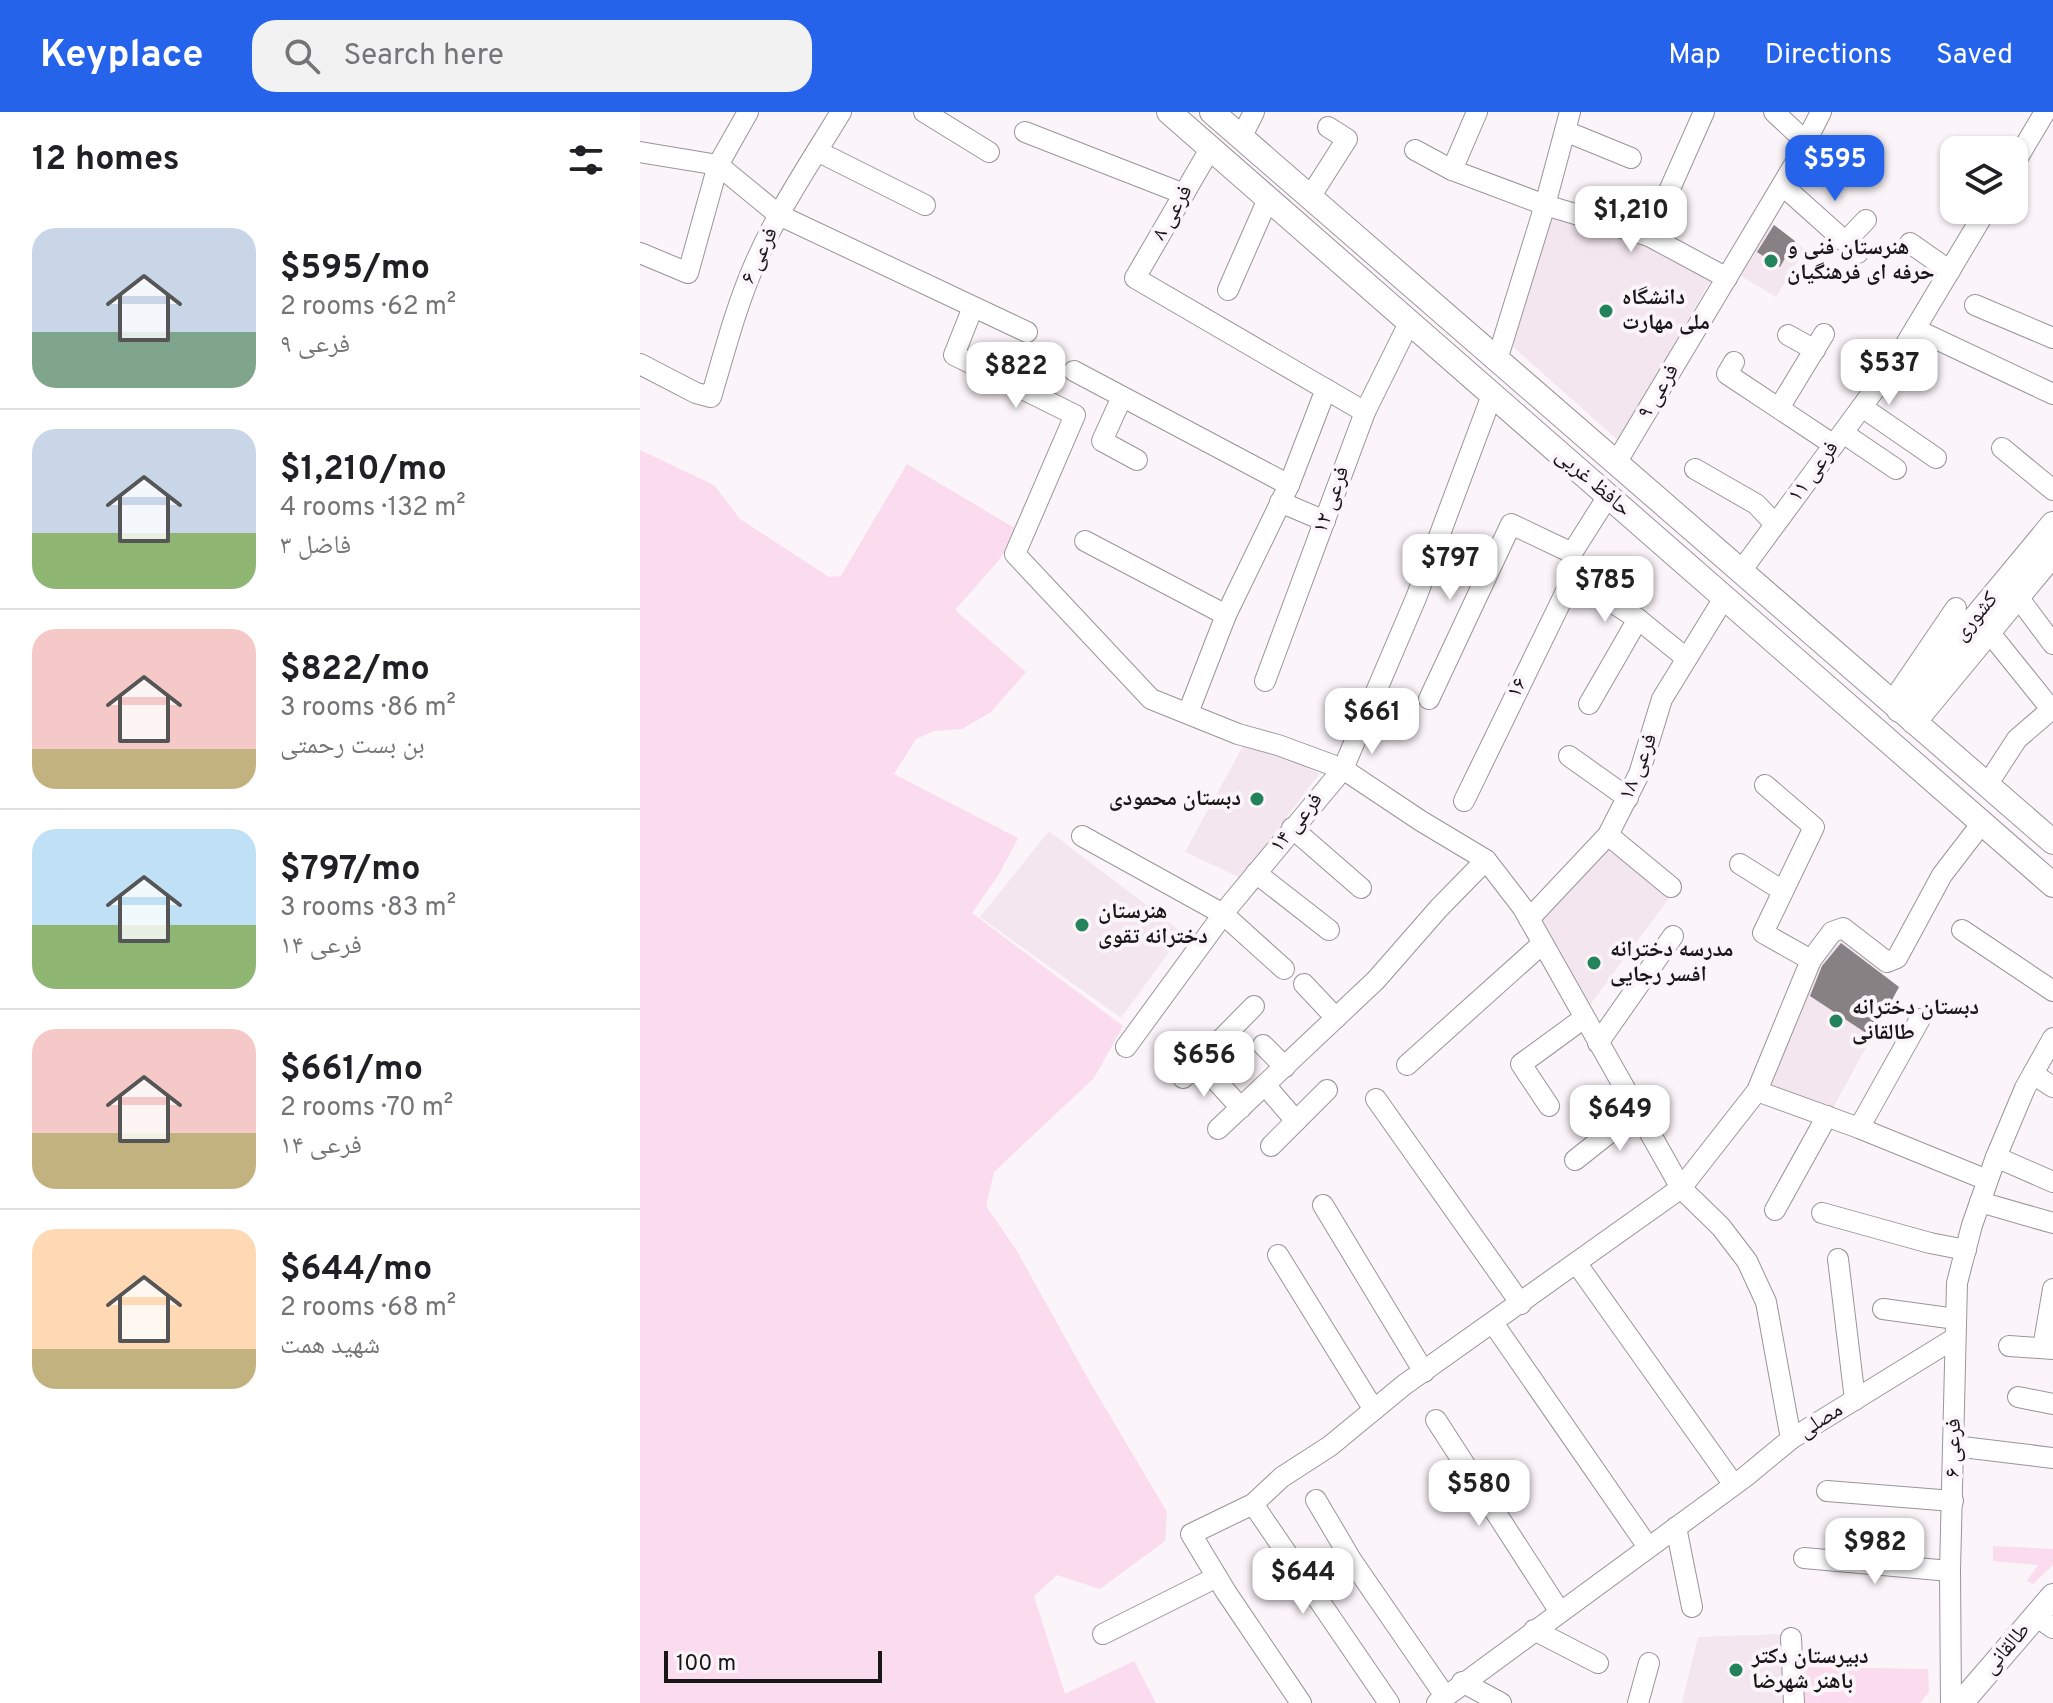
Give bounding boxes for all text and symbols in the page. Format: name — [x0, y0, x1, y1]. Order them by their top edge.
search box — [252, 20, 812, 92]
text: Keyplace — [40, 32, 204, 81]
icon: search — [280, 34, 324, 78]
text: Search here — [344, 38, 504, 75]
text: Map — [1668, 38, 1721, 74]
text: Directions — [1765, 38, 1892, 74]
text: Saved — [1936, 38, 2013, 74]
pin: $595 — [1788, 135, 1882, 203]
map controls — [1940, 136, 2028, 224]
button: layers — [1940, 136, 2028, 224]
icon: filters — [564, 138, 608, 182]
text: 12 homes — [32, 139, 179, 182]
text: $595 — [1803, 144, 1867, 177]
street label: فرعی ۸ — [1146, 181, 1200, 245]
pin: $1,210 — [1566, 186, 1696, 254]
text: $1,210 — [1593, 195, 1669, 228]
street label: فرعی ۶ — [735, 223, 785, 289]
place label: هنرستان فنی و حرفه ای فرهنگیان — [1787, 235, 1935, 287]
text: $595/mo — [280, 248, 430, 291]
marker: هنرستان فنی و حرفه ای فرهنگیان — [1762, 252, 1780, 270]
icon: home — [96, 260, 192, 356]
place label: دانشگاه ملی مهارت — [1622, 285, 1710, 337]
text: 2 rooms · 62 m² — [280, 291, 456, 324]
marker: دانشگاه ملی مهارت — [1597, 302, 1615, 320]
text: فرعی ۹ — [280, 329, 350, 362]
pin: $537 — [1842, 339, 1936, 407]
pin: $822 — [969, 342, 1063, 410]
text: $537 — [1859, 348, 1919, 381]
text: $822 — [984, 351, 1048, 384]
street label: فرعی ۹ — [1632, 360, 1686, 424]
street label: فرعی ۱۱ — [1783, 436, 1845, 508]
street label: حافظ غربی — [1549, 443, 1637, 523]
text: $1,210/mo — [280, 449, 447, 492]
icon: home — [96, 461, 192, 557]
street label: فرعی ۱۲ — [1307, 463, 1357, 537]
text: 4 rooms · 132 m² — [280, 492, 466, 525]
text: فاضل ۳ — [280, 530, 351, 563]
pin: $797 — [1403, 534, 1497, 602]
text: $797 — [1420, 543, 1480, 576]
pin: $785 — [1558, 556, 1652, 624]
text: $785 — [1574, 565, 1636, 598]
street label: کشوری — [1948, 587, 2004, 647]
text: $822/mo — [280, 649, 430, 692]
icon: home — [96, 661, 192, 757]
street label: ۱۶ — [1502, 673, 1535, 703]
pin: $661 — [1325, 688, 1419, 756]
text: 3 rooms · 86 m² — [280, 692, 456, 725]
text: $661 — [1343, 697, 1401, 730]
text: بن بست رحمتی — [280, 730, 425, 763]
street label: فرعی ۱۸ — [1614, 730, 1664, 804]
place label: دبستان محمودی — [1109, 786, 1241, 813]
street label: فرعی ۱۴ — [1265, 788, 1329, 858]
marker: دبستان محمودی — [1248, 790, 1266, 808]
text: $797/mo — [280, 849, 421, 892]
icon: home — [96, 861, 192, 957]
text: 3 rooms · 83 m² — [280, 892, 456, 925]
place label: هنرستان دخترانه تقوی — [1098, 899, 1208, 951]
marker: هنرستان دخترانه تقوی — [1073, 916, 1091, 934]
text: فرعی ۱۴ — [280, 930, 362, 963]
place label: مدرسه دخترانه افسر رجایی — [1610, 937, 1734, 989]
marker: مدرسه دخترانه افسر رجایی — [1585, 954, 1603, 972]
place label: دبستان دخترانه طالقانی — [1852, 995, 1979, 1047]
marker: دبستان دخترانه طالقانی — [1827, 1012, 1845, 1030]
pin: $656 — [1157, 1031, 1251, 1099]
text: $656 — [1172, 1040, 1236, 1073]
text: $661/mo — [280, 1049, 423, 1092]
icon: home — [96, 1061, 192, 1157]
pin: $649 — [1573, 1085, 1667, 1153]
text: 2 rooms · 70 m² — [280, 1092, 453, 1125]
text: $649 — [1588, 1094, 1652, 1127]
text: فرعی ۱۴ — [280, 1130, 362, 1163]
text: $644/mo — [280, 1249, 432, 1292]
icon: home — [96, 1261, 192, 1357]
text: 2 rooms · 68 m² — [280, 1292, 456, 1325]
text: شهید همت — [280, 1330, 380, 1363]
street label: مصلی — [1794, 1397, 1848, 1445]
street label: فرعی ۶ — [1940, 1418, 1968, 1478]
pin: $580 — [1432, 1460, 1526, 1528]
text: $580 — [1447, 1469, 1511, 1502]
pin: $982 — [1828, 1518, 1922, 1586]
text: $982 — [1843, 1527, 1907, 1560]
pin: $644 — [1256, 1548, 1350, 1616]
text: $644 — [1270, 1557, 1336, 1590]
street label: طالقانی — [1977, 1618, 2037, 1680]
place label: دبیرستان دکتر باهنر شهرضا — [1751, 1644, 1869, 1696]
scale bar — [664, 1647, 882, 1683]
text: 100 m — [676, 1651, 736, 1678]
marker: دبیرستان دکتر باهنر شهرضا — [1727, 1661, 1745, 1679]

